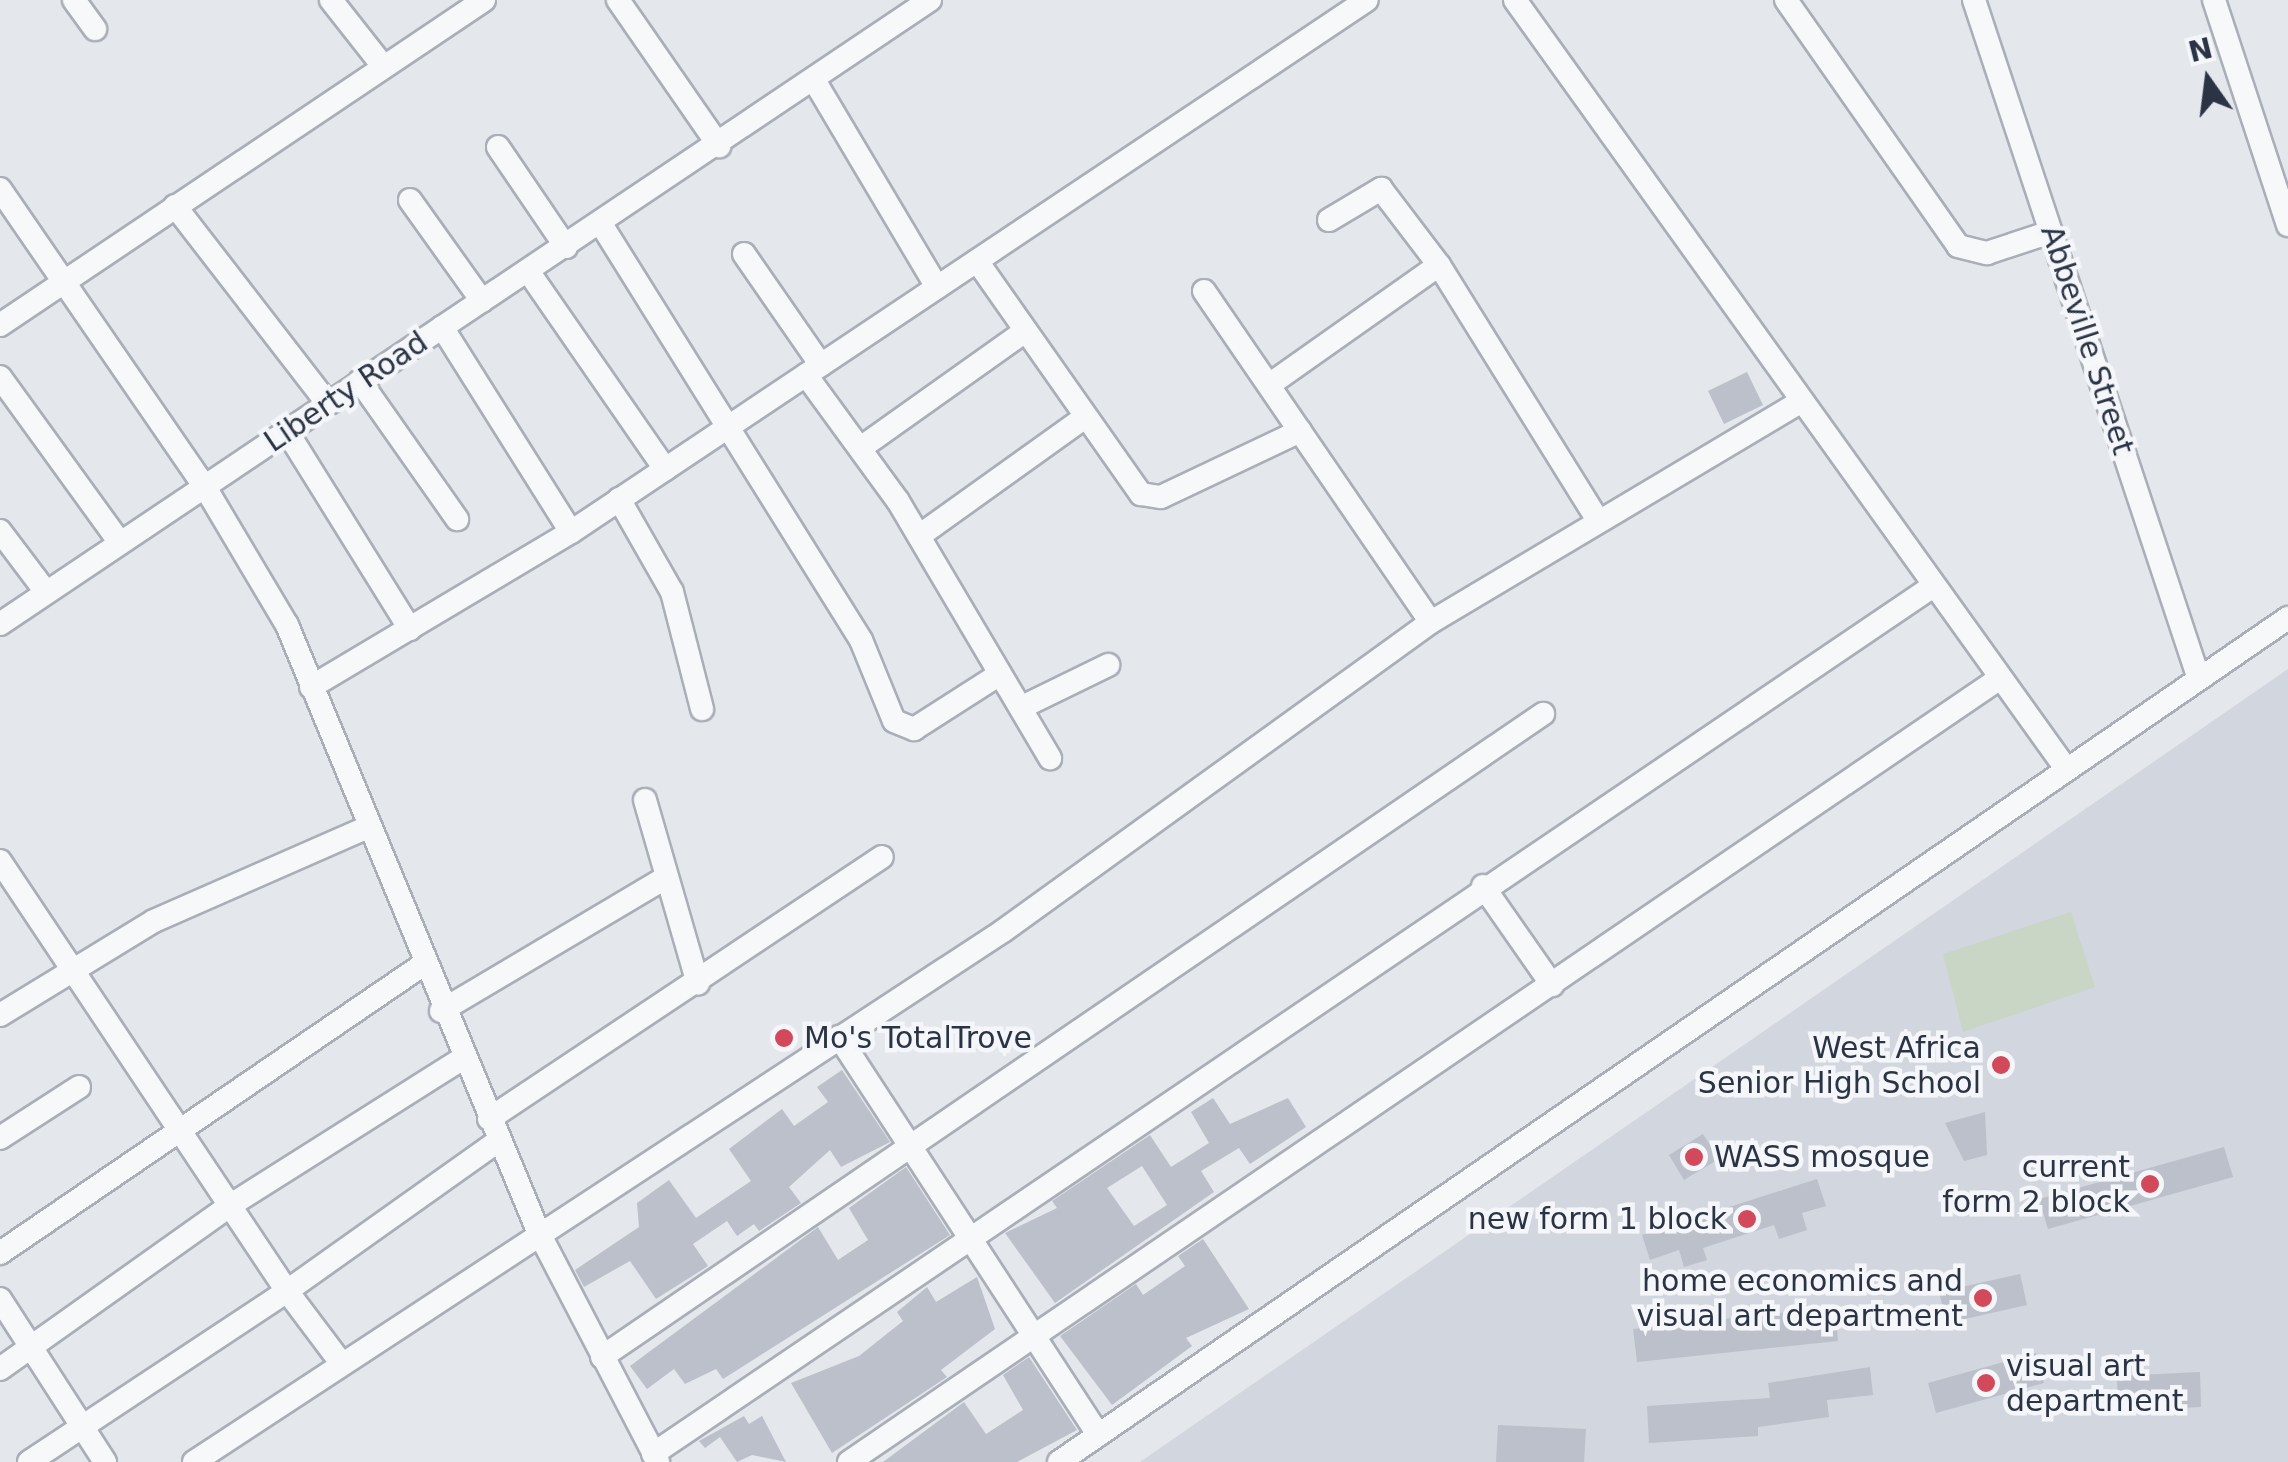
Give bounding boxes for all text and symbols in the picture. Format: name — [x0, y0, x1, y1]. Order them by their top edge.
north arrow — [2158, 30, 2258, 130]
text: N — [2185, 32, 2216, 69]
street label: Abbeville Street — [2033, 221, 2141, 459]
street label: Liberty Road — [258, 324, 434, 460]
place label: Mo's TotalTrove — [804, 1020, 1032, 1056]
marker: Mo's TotalTrove — [773, 1027, 795, 1049]
place label: West Africa Senior High School — [1698, 1030, 1981, 1100]
marker: West Africa Senior High School — [1990, 1054, 2012, 1076]
place label: WASS mosque — [1714, 1139, 1930, 1175]
marker: WASS mosque — [1683, 1146, 1705, 1168]
place label: current form 2 block — [1942, 1149, 2130, 1220]
marker: current form 2 block — [2139, 1173, 2161, 1195]
place label: new form 1 block — [1468, 1201, 1727, 1237]
marker: new form 1 block — [1736, 1208, 1758, 1230]
place label: home economics and visual art department — [1637, 1263, 1963, 1334]
marker: home economics and visual art department — [1972, 1287, 1994, 1309]
place label: visual art department — [2006, 1348, 2183, 1418]
marker: visual art department — [1975, 1372, 1997, 1394]

